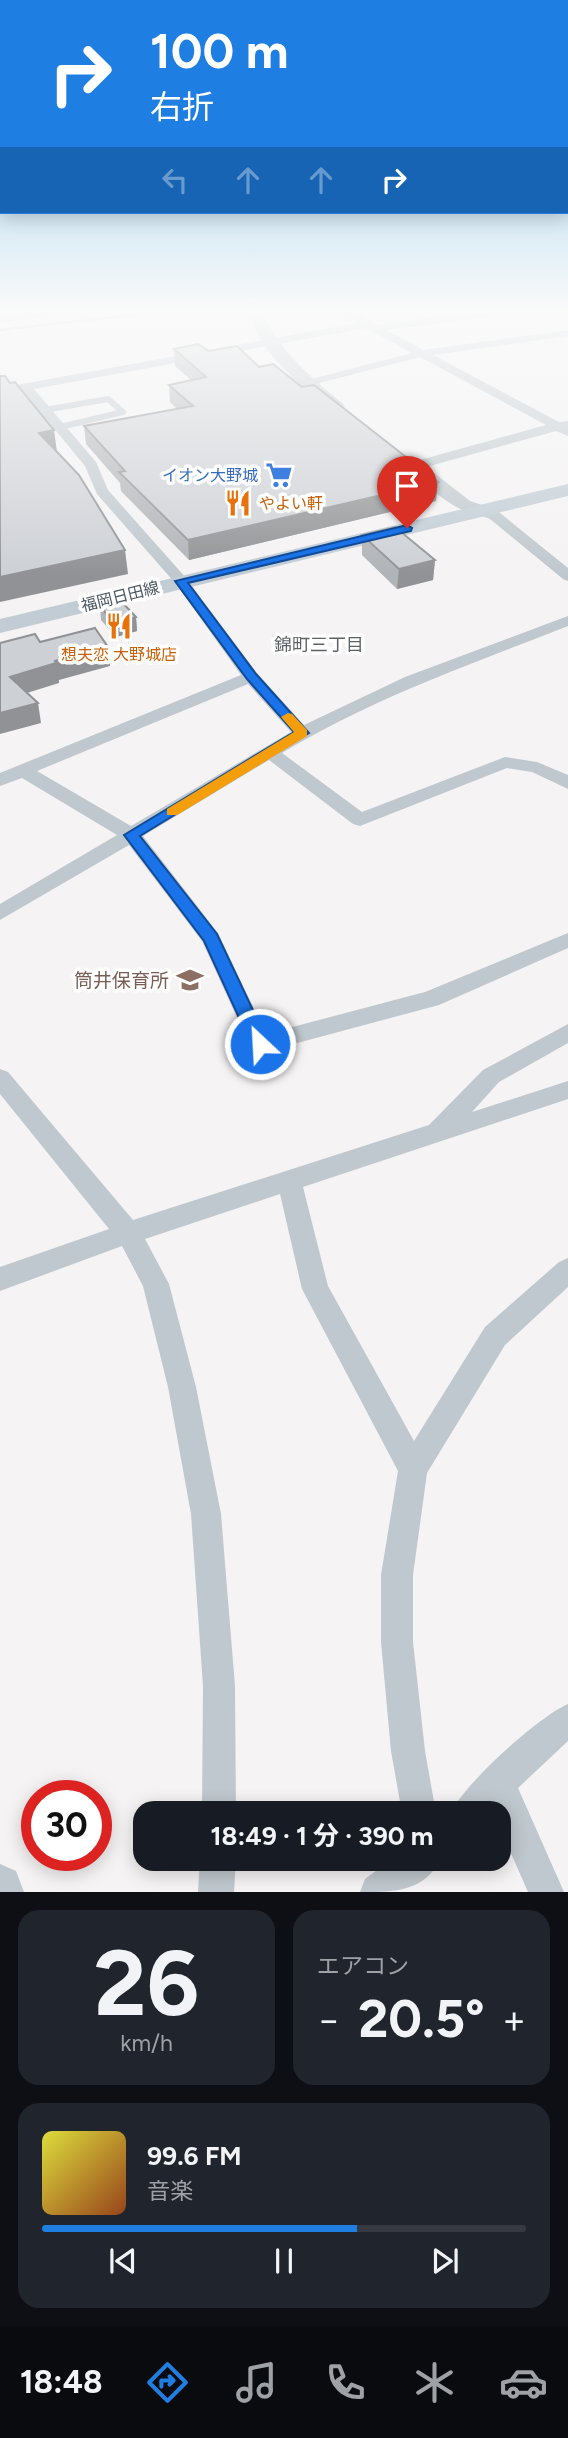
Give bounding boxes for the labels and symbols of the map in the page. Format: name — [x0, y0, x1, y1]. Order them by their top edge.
pin — [377, 456, 437, 528]
supermarket icon: イオン大野城 — [264, 460, 294, 490]
place label: イオン大野城 — [162, 466, 258, 485]
restaurant icon: やよい軒 — [223, 488, 253, 518]
place label: やよい軒 — [259, 494, 323, 513]
street label: 福岡日田線 — [79, 578, 161, 615]
restaurant icon: 想夫恋 大野城店 — [104, 611, 134, 641]
district label: 錦町三丁目 — [274, 634, 364, 656]
place label: 想夫恋 大野城店 — [61, 645, 177, 664]
school or university icon: 筒井保育所 — [175, 965, 205, 995]
place label: 筒井保育所 — [74, 969, 169, 992]
position arrow — [223, 1007, 297, 1081]
speed limit sign: 30 — [21, 1780, 112, 1871]

